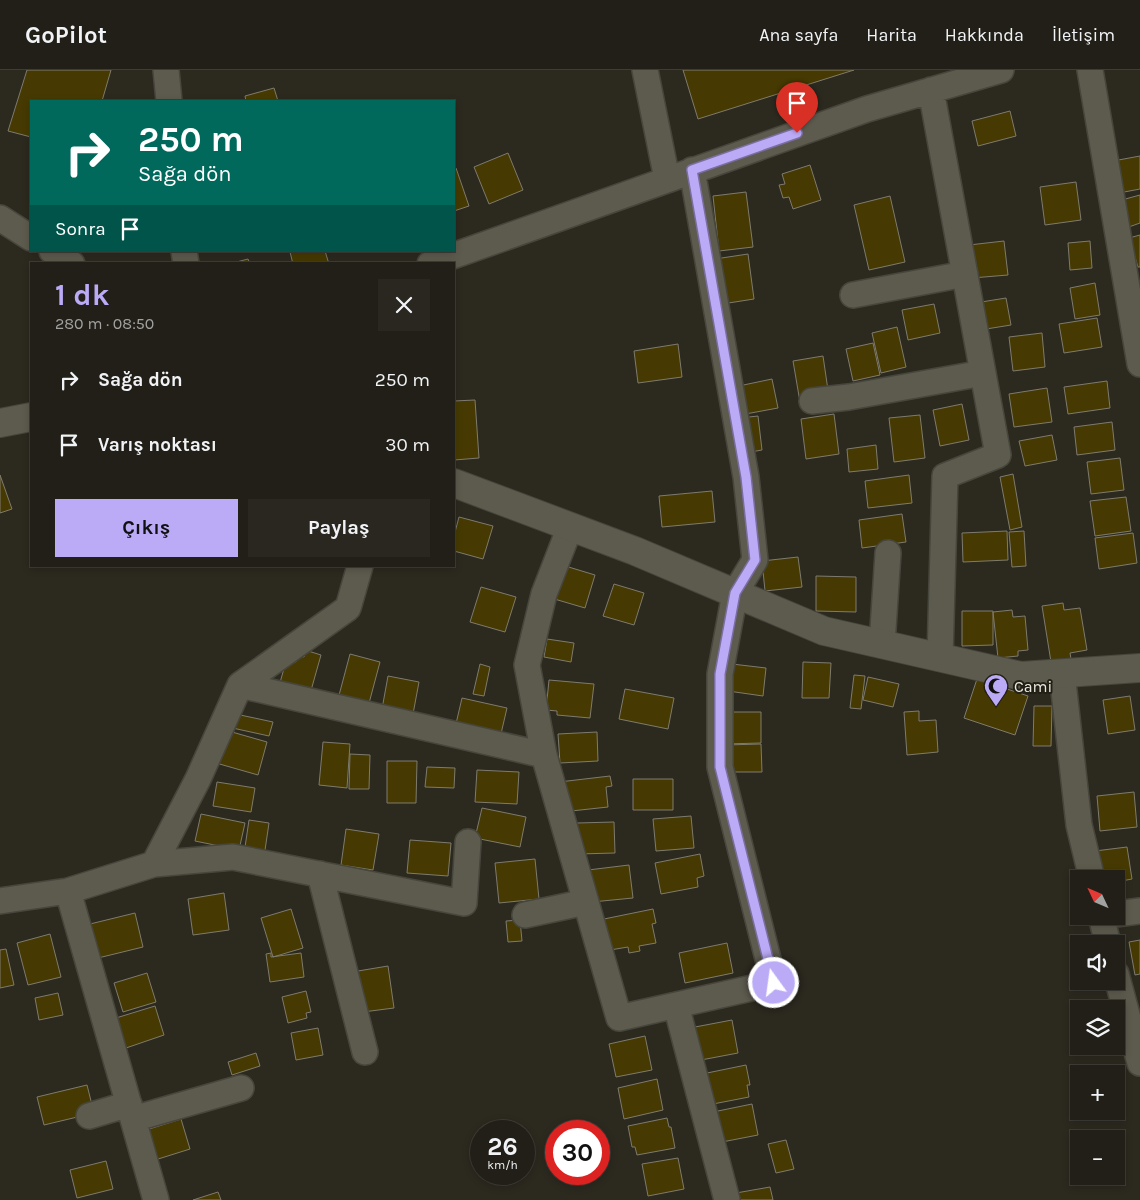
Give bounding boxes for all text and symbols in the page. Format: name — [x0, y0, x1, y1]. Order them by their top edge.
text: GoPilot — [25, 21, 107, 49]
text: Ana sayfa — [759, 24, 838, 46]
text: Harita — [866, 24, 917, 46]
text: Hakkında — [945, 24, 1024, 46]
text: İletişim — [1052, 24, 1115, 46]
pin — [776, 82, 818, 133]
icon: arrive — [783, 89, 811, 117]
text: 250 m — [138, 119, 244, 160]
icon: right — [55, 120, 120, 185]
text: Sağa dön — [138, 161, 232, 187]
icon: arrive — [116, 215, 144, 243]
text: Sonra — [55, 218, 106, 240]
text: 1 dk — [55, 277, 109, 313]
button: close — [378, 279, 430, 331]
text: 280 m · 08:50 — [55, 314, 154, 333]
icon: right — [55, 366, 83, 394]
text: Sağa dön — [98, 369, 182, 391]
text: 250 m — [375, 369, 430, 391]
icon: arrive — [55, 431, 83, 459]
text: Varış noktası — [98, 434, 217, 456]
text: 30 m — [385, 434, 430, 456]
button: Çıkış — [55, 499, 238, 557]
button: Paylaş — [248, 499, 430, 557]
mosque icon: Cami — [983, 673, 1009, 707]
place label: Cami — [1014, 677, 1052, 696]
north arrow — [1070, 870, 1125, 925]
map controls — [1070, 870, 1125, 1185]
button: sound — [1070, 935, 1125, 990]
position arrow — [747, 956, 799, 1008]
button: layers — [1070, 1000, 1125, 1055]
button: + — [1070, 1065, 1125, 1120]
speed limit sign: 30 — [545, 1120, 610, 1185]
button: − — [1070, 1130, 1125, 1185]
text: 26 — [487, 1132, 518, 1161]
text: km/h — [487, 1158, 518, 1172]

